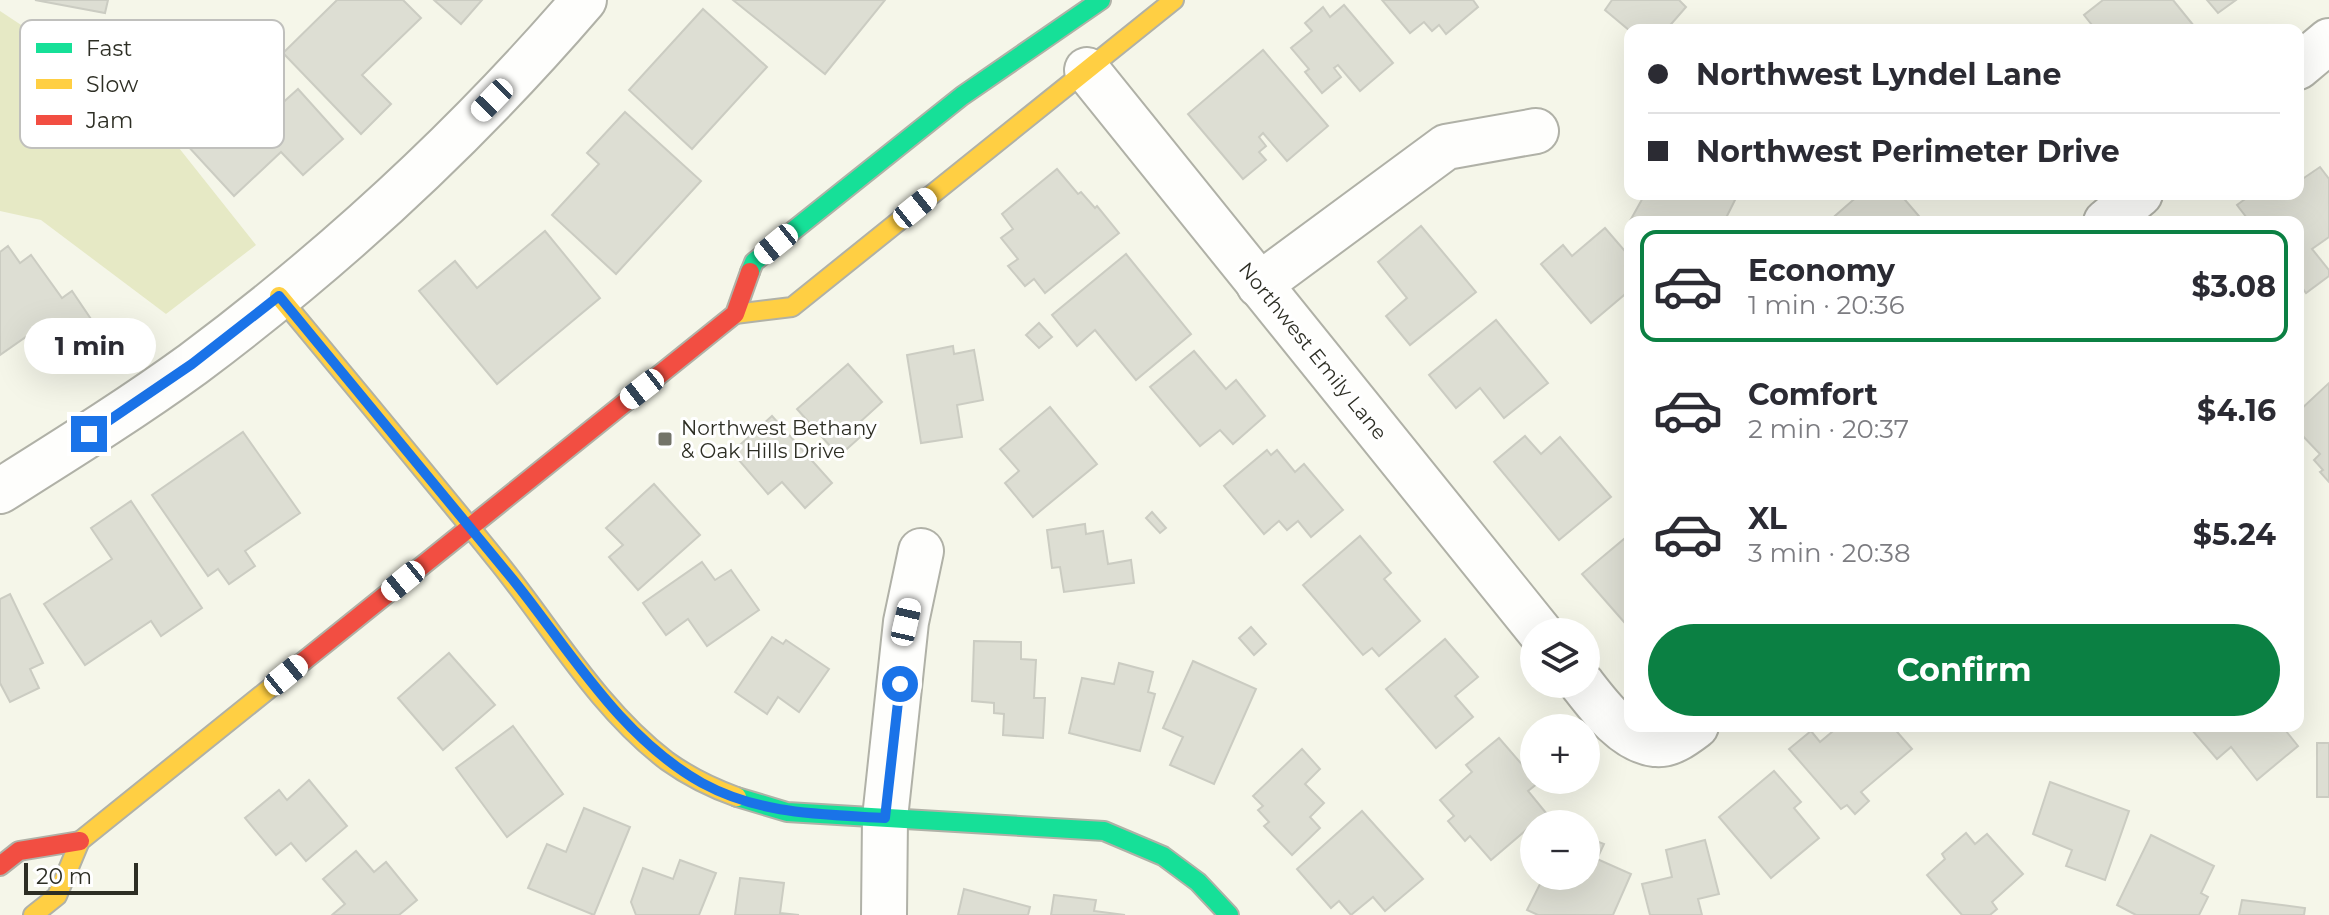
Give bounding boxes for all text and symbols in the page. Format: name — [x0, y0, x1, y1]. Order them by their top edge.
legend — [20, 20, 284, 148]
text: Fast — [86, 35, 132, 62]
text: Northwest Lyndel Lane — [1696, 56, 2061, 93]
text: Slow — [86, 71, 139, 98]
car — [467, 74, 517, 126]
text: Jam — [85, 107, 133, 134]
text: Northwest Perimeter Drive — [1696, 133, 2120, 170]
car — [889, 184, 941, 232]
car — [750, 220, 802, 268]
icon: car — [1652, 250, 1724, 322]
text: Economy — [1748, 252, 1895, 289]
street label: Northwest Emily Lane — [1234, 257, 1392, 445]
text: $3.08 — [2192, 268, 2276, 305]
text: 1 min · 20:36 — [1748, 289, 1904, 321]
callout: 1 min — [23, 318, 155, 374]
text: 1 min — [55, 330, 125, 362]
car — [616, 365, 668, 413]
icon: car — [1652, 374, 1724, 446]
text: Comfort — [1748, 376, 1878, 413]
text: $4.16 — [2197, 392, 2276, 429]
text: 2 min · 20:37 — [1748, 413, 1909, 445]
route end — [71, 416, 107, 452]
place label: Northwest Bethany & Oak Hills Drive — [681, 416, 877, 463]
marker: Northwest Bethany & Oak Hills Drive — [656, 430, 674, 448]
icon: car — [1652, 498, 1724, 570]
text: XL — [1748, 500, 1787, 537]
text: $5.24 — [2193, 516, 2276, 553]
text: 3 min · 20:38 — [1748, 537, 1911, 569]
car — [377, 557, 429, 605]
car — [889, 596, 923, 648]
map controls — [1520, 618, 1600, 890]
button: layers — [1520, 618, 1600, 698]
button: Confirm — [1648, 624, 2280, 716]
car — [260, 651, 312, 699]
route start — [882, 666, 918, 702]
button: + — [1520, 714, 1600, 794]
button: − — [1520, 810, 1600, 890]
scale bar — [24, 859, 138, 895]
text: 20 m — [36, 863, 92, 890]

